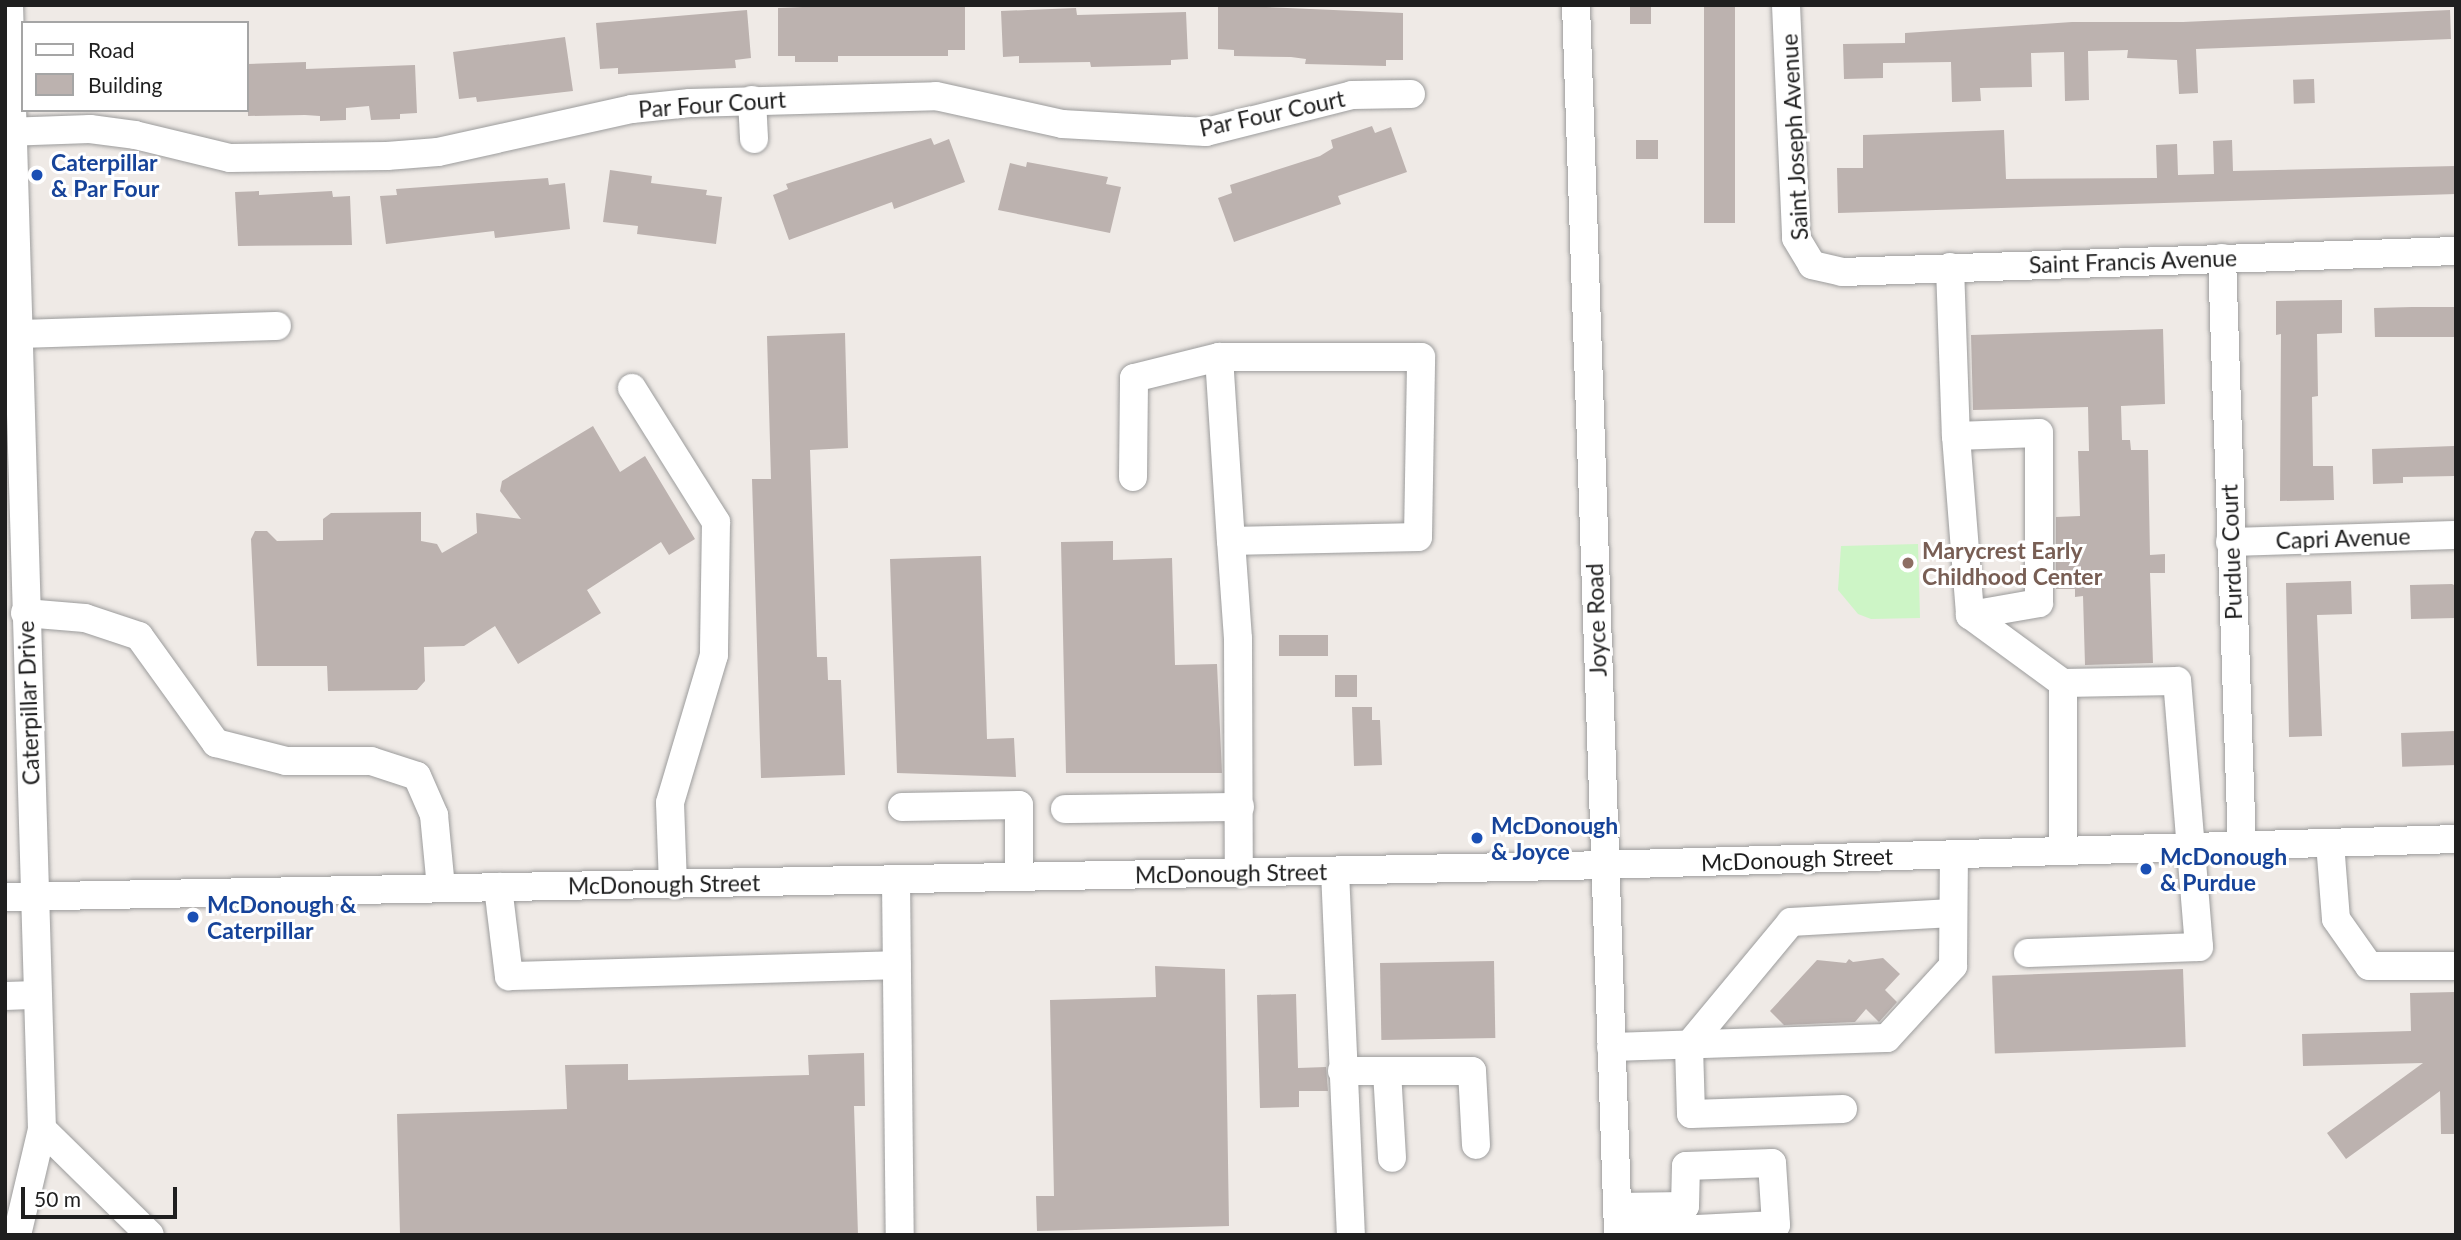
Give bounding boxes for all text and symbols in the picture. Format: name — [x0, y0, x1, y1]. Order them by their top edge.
legend — [21, 21, 248, 112]
street label: Saint Joseph Avenue — [1775, 32, 1813, 242]
text: Road — [88, 37, 135, 62]
text: Building — [88, 72, 163, 97]
street label: Par Four Court — [1196, 84, 1348, 142]
street label: Par Four Court — [637, 85, 787, 123]
place label: Caterpillar & Par Four — [51, 148, 160, 202]
marker: Caterpillar & Par Four — [29, 167, 45, 183]
street label: Saint Francis Avenue — [2028, 244, 2238, 278]
street label: Purdue Court — [2215, 484, 2247, 620]
street label: Capri Avenue — [2275, 522, 2411, 554]
place label: Marycrest Early Childhood Center — [1922, 536, 2102, 590]
marker: Marycrest Early Childhood Center — [1900, 555, 1916, 571]
street label: Joyce Road — [1580, 563, 1612, 677]
street label: Caterpillar Drive — [11, 620, 45, 786]
place label: McDonough & Joyce — [1491, 811, 1618, 865]
marker: McDonough & Joyce — [1469, 830, 1485, 846]
street label: McDonough Street — [1700, 842, 1894, 876]
place label: McDonough & Purdue — [2160, 842, 2287, 896]
street label: McDonough Street — [1135, 858, 1327, 888]
marker: McDonough & Purdue — [2138, 861, 2154, 877]
street label: McDonough Street — [568, 869, 760, 899]
place label: McDonough & Caterpillar — [207, 890, 356, 944]
marker: McDonough & Caterpillar — [185, 909, 201, 925]
scale bar — [24, 1174, 180, 1218]
text: 50 m — [34, 1186, 81, 1211]

